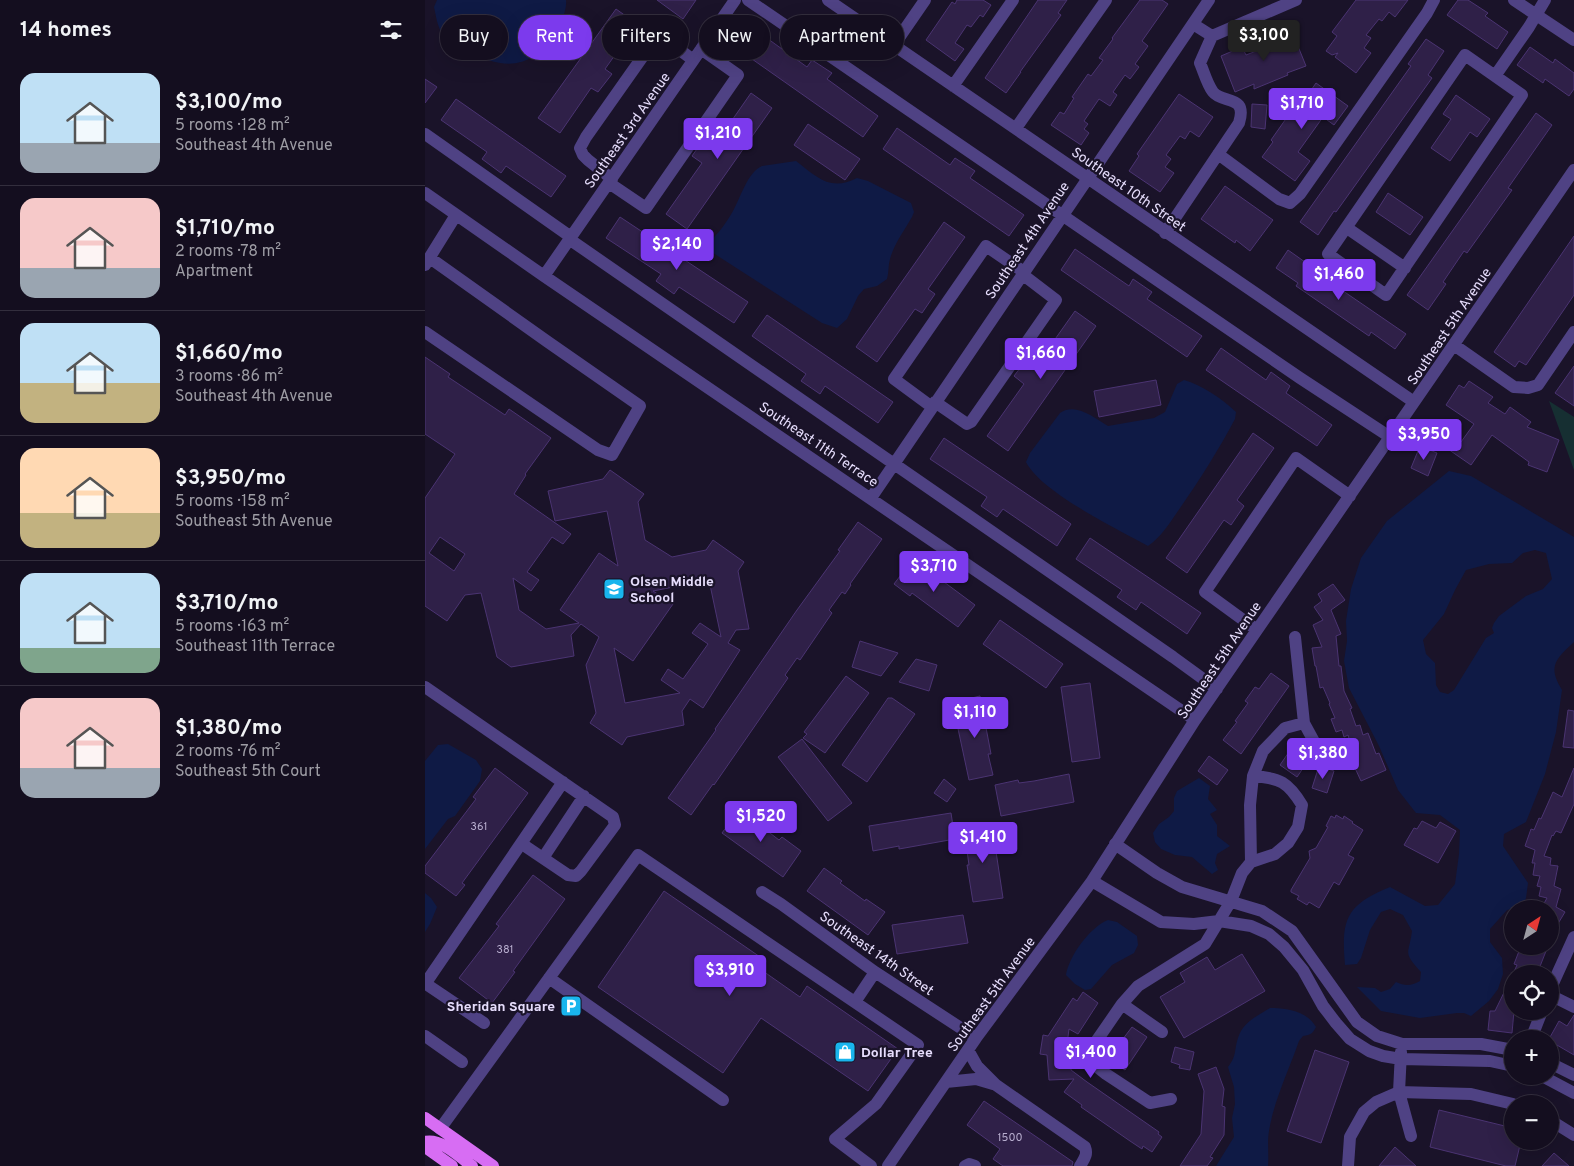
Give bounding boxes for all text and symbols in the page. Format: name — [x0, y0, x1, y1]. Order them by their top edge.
chip: Buy — [440, 15, 508, 60]
chip: Rent — [518, 15, 592, 60]
chip: Filters — [602, 15, 689, 60]
chip: New — [699, 15, 770, 60]
chip: Apartment — [780, 15, 904, 60]
icon: filters — [377, 16, 405, 44]
text: 14 homes — [20, 17, 112, 44]
pin: $3,100 — [1223, 20, 1305, 62]
text: $3,100 — [1239, 26, 1289, 46]
street label: Southeast 3rd Avenue — [582, 70, 675, 192]
pin: $1,710 — [1261, 88, 1343, 130]
text: $3,100/mo — [175, 89, 283, 116]
icon: home — [60, 93, 120, 153]
text: $1,710 — [1280, 94, 1324, 114]
text: 5 rooms · 128 m² — [175, 116, 290, 136]
pin: $1,210 — [677, 118, 759, 160]
text: $1,210 — [695, 124, 741, 144]
text: Southeast 4th Avenue — [175, 136, 333, 156]
street label: Southeast 10th Street — [1068, 144, 1189, 236]
street label: Southeast 4th Avenue — [983, 179, 1074, 303]
text: $1,710/mo — [175, 215, 275, 242]
icon: home — [60, 218, 120, 278]
pin: $2,140 — [636, 228, 718, 271]
text: $2,140 — [652, 235, 702, 255]
text: 2 rooms · 78 m² — [175, 242, 281, 262]
pin: $1,460 — [1298, 258, 1380, 301]
text: Apartment — [175, 262, 253, 282]
text: $1,460 — [1314, 265, 1364, 285]
street label: Southeast 5th Avenue — [1405, 265, 1496, 389]
pin: $1,660 — [1000, 338, 1082, 380]
text: $1,660/mo — [175, 340, 283, 367]
icon: home — [60, 343, 120, 403]
text: $1,660 — [1016, 344, 1066, 364]
text: 3 rooms · 86 m² — [175, 367, 283, 387]
text: Southeast 4th Avenue — [175, 387, 333, 407]
street label: Southeast 11th Terrace — [755, 399, 881, 491]
pin: $3,950 — [1383, 418, 1465, 461]
text: $3,950 — [1398, 425, 1450, 445]
text: $3,950/mo — [175, 465, 286, 492]
icon: home — [60, 468, 120, 528]
text: 5 rooms · 158 m² — [175, 492, 290, 512]
text: Southeast 5th Avenue — [175, 512, 333, 532]
pin: $3,710 — [893, 550, 975, 593]
text: $3,710 — [910, 557, 958, 577]
place label: Olsen Middle School — [630, 574, 714, 607]
school or university icon: Olsen Middle School — [602, 577, 626, 601]
text: $3,710/mo — [175, 590, 278, 617]
icon: home — [60, 593, 120, 653]
street label: Southeast 5th Avenue — [1175, 599, 1266, 723]
text: 5 rooms · 163 m² — [175, 617, 289, 637]
text: Southeast 11th Terrace — [175, 637, 335, 657]
pin: $1,110 — [934, 696, 1016, 739]
text: $1,110 — [953, 703, 997, 723]
text: $1,380/mo — [175, 715, 282, 742]
icon: home — [60, 718, 120, 778]
pin: $1,380 — [1282, 738, 1364, 780]
text: 2 rooms · 76 m² — [175, 742, 281, 762]
text: $1,380 — [1298, 744, 1348, 764]
text: Southeast 5th Court — [175, 762, 321, 782]
pin: $1,520 — [720, 800, 802, 843]
text: $1,520 — [736, 807, 786, 827]
house number: 361 — [470, 820, 488, 834]
pin: $1,410 — [942, 822, 1024, 864]
text: $1,410 — [959, 828, 1007, 848]
north arrow — [1504, 900, 1559, 955]
map controls — [1504, 900, 1559, 1150]
street label: Southeast 14th Street — [816, 909, 936, 1000]
street label: Southeast 5th Avenue — [945, 934, 1040, 1056]
house number: 381 — [496, 943, 514, 957]
pin: $3,910 — [689, 954, 771, 997]
text: $3,910 — [705, 961, 755, 981]
button: locate — [1504, 965, 1559, 1020]
parking icon: Sheridan Square — [559, 994, 583, 1018]
place label: Sheridan Square — [447, 999, 555, 1016]
button: + — [1504, 1030, 1559, 1085]
pin: $1,400 — [1050, 1036, 1132, 1079]
shop icon: Dollar Tree — [833, 1040, 857, 1064]
text: $1,400 — [1065, 1043, 1117, 1063]
place label: Dollar Tree — [861, 1045, 933, 1062]
button: − — [1504, 1095, 1559, 1150]
house number: 1500 — [998, 1131, 1022, 1145]

